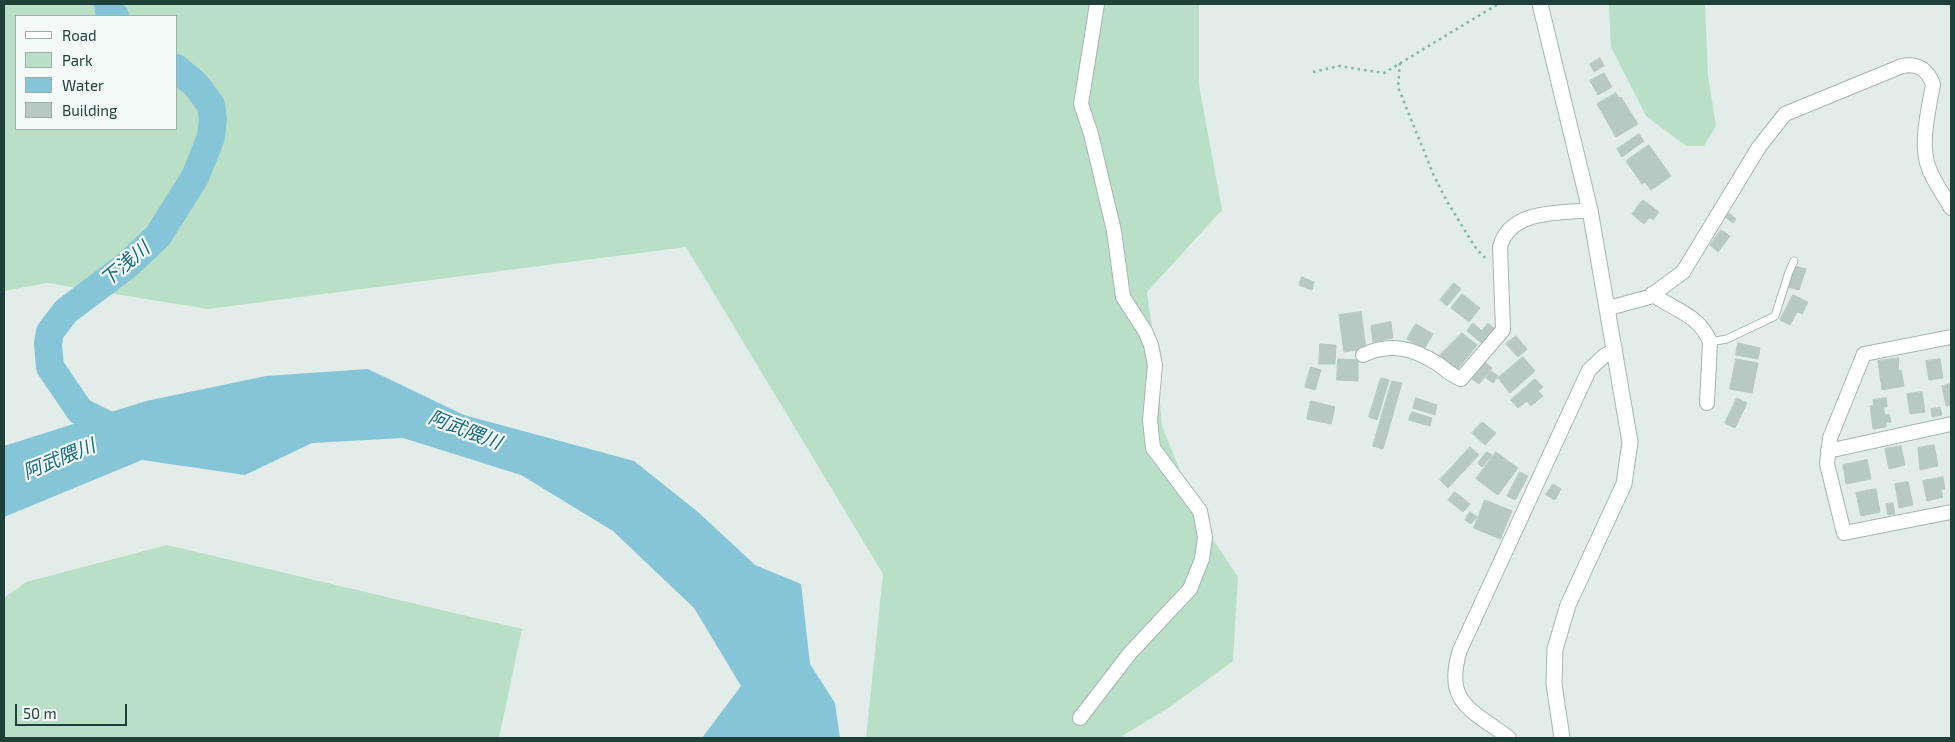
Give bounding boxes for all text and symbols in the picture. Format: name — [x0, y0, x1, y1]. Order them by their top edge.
legend — [15, 15, 178, 130]
text: Road — [62, 26, 97, 44]
text: Park — [62, 51, 93, 69]
text: Water — [62, 76, 104, 94]
text: Building — [62, 101, 117, 119]
water label: 下浅川 — [96, 237, 154, 291]
water label: 阿武隈川 — [425, 406, 505, 454]
water label: 阿武隈川 — [19, 434, 99, 484]
scale bar — [18, 694, 130, 726]
text: 50 m — [23, 704, 57, 722]

